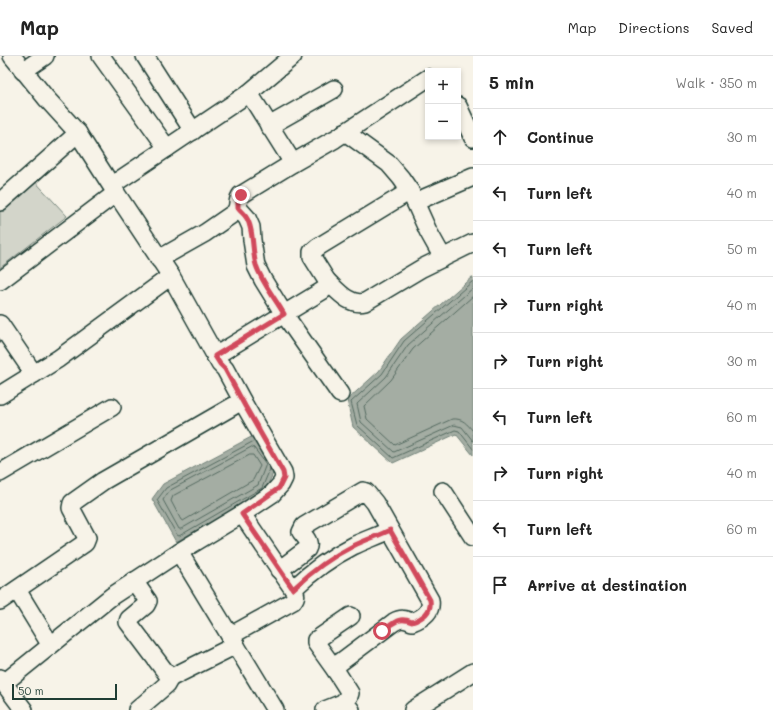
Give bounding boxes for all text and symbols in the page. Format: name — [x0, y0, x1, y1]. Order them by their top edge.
text: Map — [20, 15, 59, 40]
text: Map — [568, 18, 596, 37]
text: Directions — [618, 18, 689, 37]
text: Saved — [711, 18, 753, 37]
map controls — [425, 68, 461, 140]
button: + — [425, 68, 461, 104]
text: 5 min — [489, 71, 534, 93]
text: Walk · 350 m — [676, 74, 757, 91]
button: − — [425, 104, 461, 140]
icon: ahead — [489, 126, 511, 148]
text: Continue — [527, 127, 594, 147]
text: 30 m — [727, 128, 757, 145]
icon: left — [489, 182, 511, 204]
text: Turn left — [527, 183, 592, 203]
text: 40 m — [727, 184, 757, 201]
route end — [232, 186, 250, 204]
icon: left — [489, 238, 511, 260]
text: Turn left — [527, 239, 592, 259]
text: 50 m — [727, 240, 757, 257]
icon: right — [489, 294, 511, 316]
text: Turn right — [527, 295, 604, 315]
text: 40 m — [727, 296, 757, 313]
icon: right — [489, 350, 511, 372]
text: Turn right — [527, 351, 604, 371]
text: 30 m — [727, 352, 757, 369]
icon: left — [489, 406, 511, 428]
text: Turn left — [527, 407, 592, 427]
text: 60 m — [727, 408, 757, 425]
icon: right — [489, 462, 511, 484]
text: Turn right — [527, 463, 604, 483]
text: 40 m — [727, 464, 757, 481]
icon: left — [489, 518, 511, 540]
text: Turn left — [527, 519, 592, 539]
text: 60 m — [727, 520, 757, 537]
icon: arrive — [489, 574, 511, 596]
text: Arrive at destination — [527, 575, 687, 595]
route start — [373, 622, 391, 640]
scale bar — [12, 682, 117, 701]
text: 50 m — [18, 683, 44, 698]

